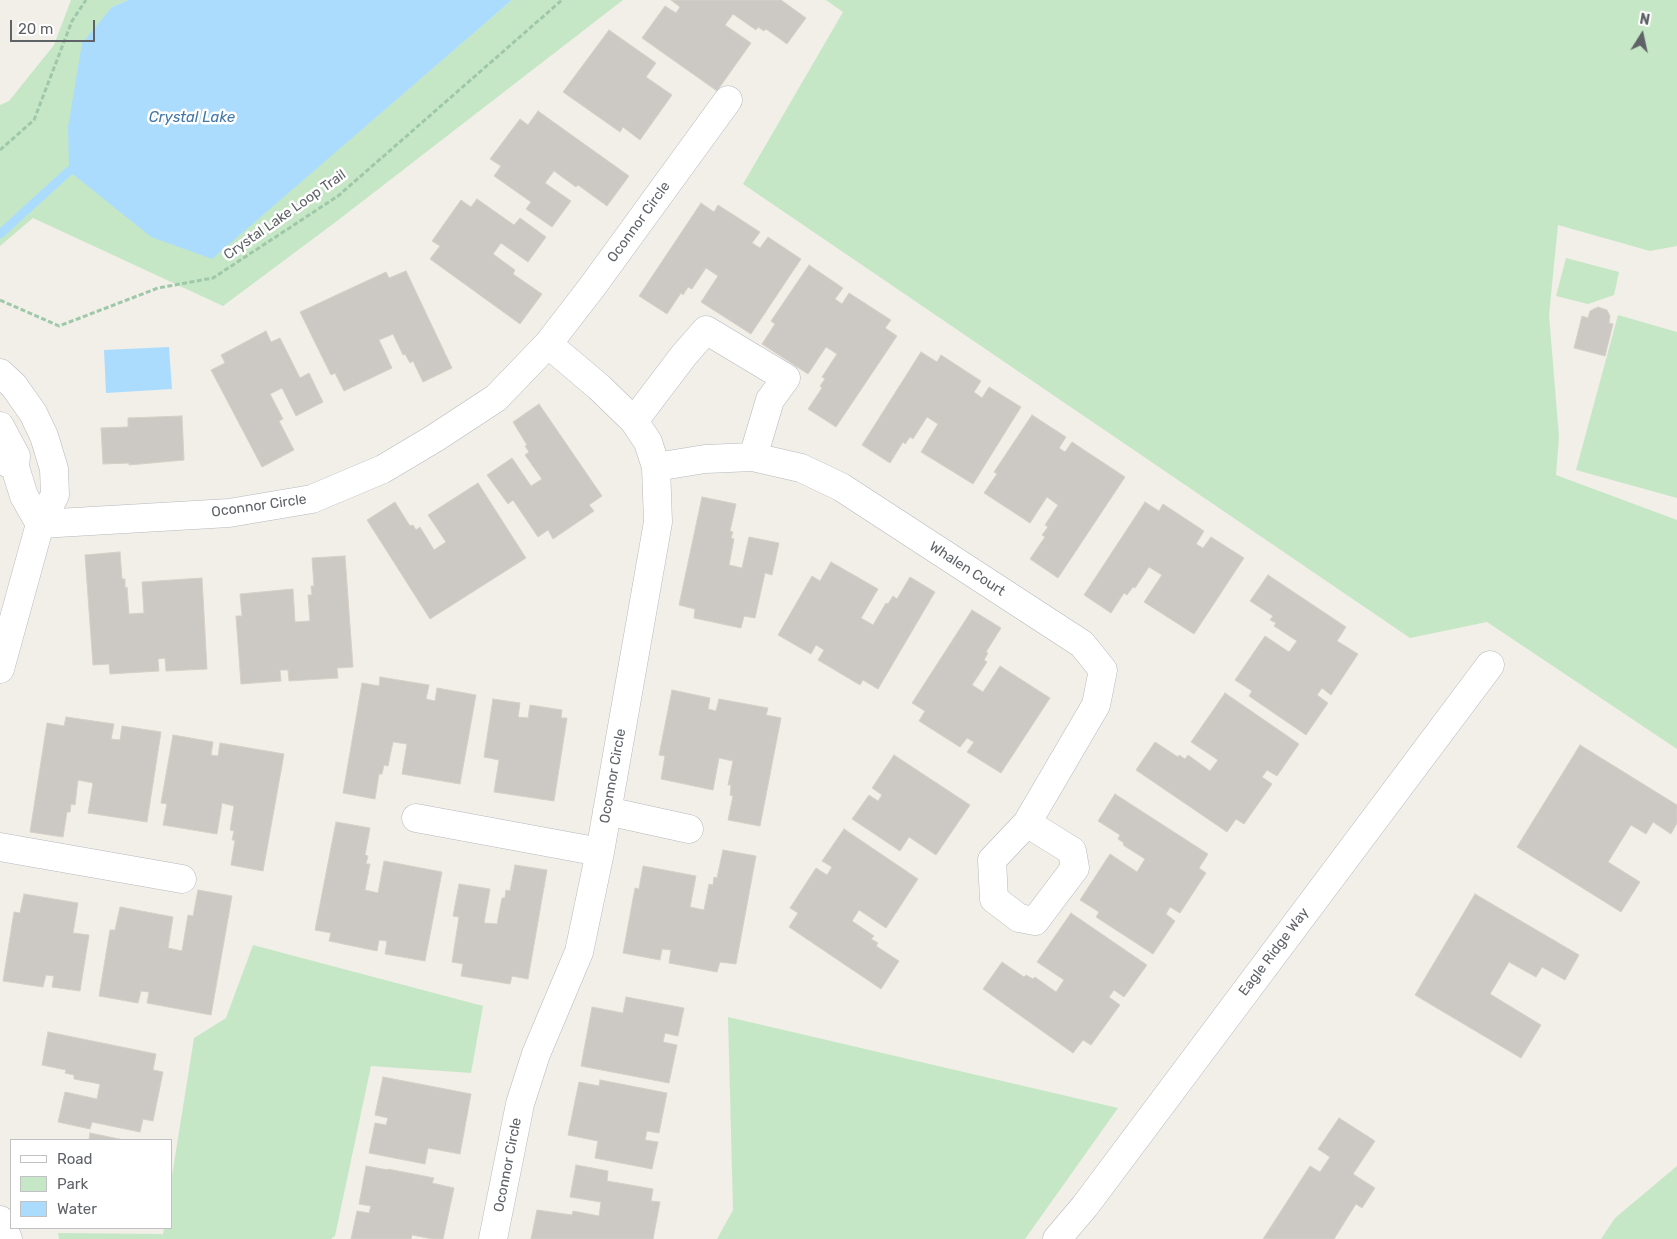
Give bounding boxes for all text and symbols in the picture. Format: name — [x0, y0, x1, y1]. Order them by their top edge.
scale bar — [12, 10, 98, 42]
north arrow — [1617, 10, 1667, 60]
text: N — [1638, 10, 1651, 29]
text: 20 m — [18, 20, 53, 38]
water label: Crystal Lake — [149, 109, 235, 127]
street label: Crystal Lake Loop Trail — [221, 166, 349, 264]
street label: Oconnor Circle — [604, 178, 674, 266]
street label: Oconnor Circle — [210, 491, 308, 521]
street label: Whalen Court — [926, 538, 1008, 600]
street label: Oconnor Circle — [596, 727, 630, 825]
street label: Eagle Ridge Way — [1235, 905, 1313, 999]
street label: Oconnor Circle — [491, 1116, 525, 1214]
legend — [10, 1139, 172, 1229]
text: Road — [57, 1150, 93, 1168]
text: Park — [57, 1175, 88, 1193]
text: Water — [57, 1200, 97, 1218]

